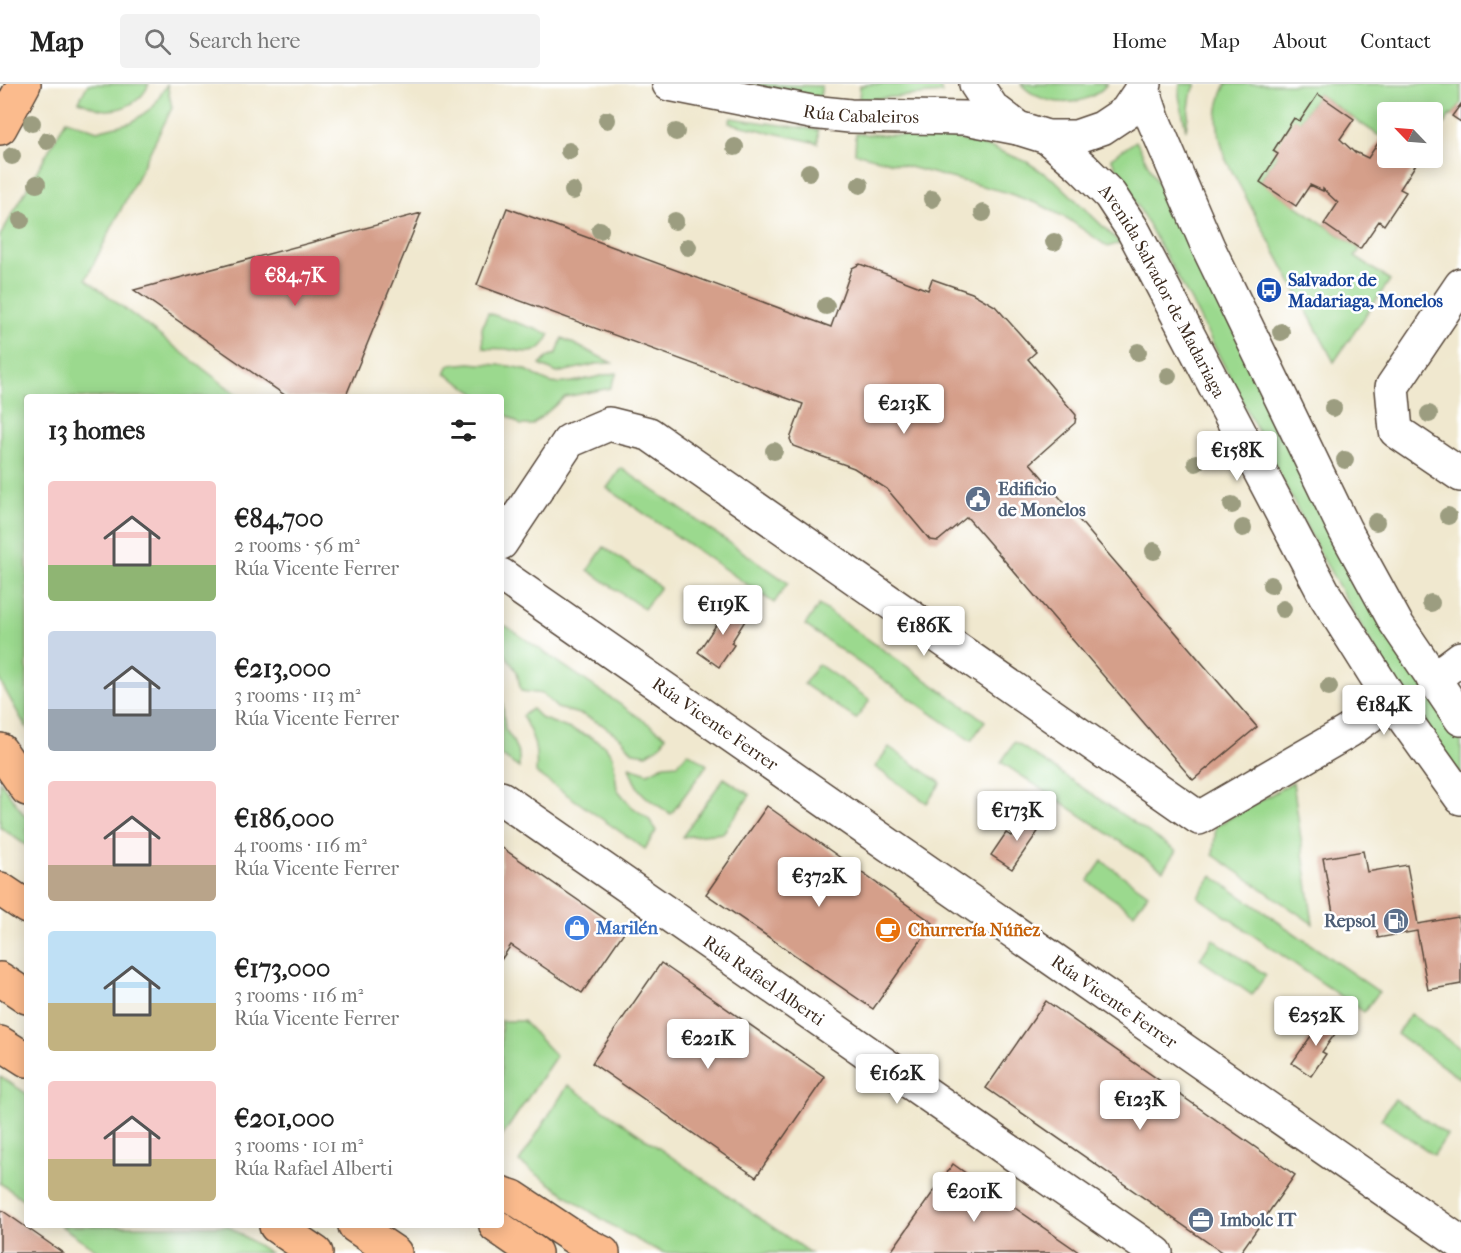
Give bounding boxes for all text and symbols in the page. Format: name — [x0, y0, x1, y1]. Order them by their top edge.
search box — [120, 14, 540, 68]
text: Map — [30, 25, 84, 58]
icon: search — [141, 25, 174, 58]
text: Search here — [189, 28, 300, 54]
text: Home — [1112, 29, 1167, 53]
text: Map — [1200, 29, 1240, 53]
text: About — [1273, 29, 1327, 53]
text: Contact — [1360, 29, 1431, 53]
street label: Rúa Cabaleiros — [801, 101, 919, 128]
north arrow — [1377, 102, 1443, 168]
map controls — [1377, 102, 1443, 168]
street label: Avenida Salvador de Madariaga — [1094, 179, 1230, 402]
pin: €84.7K — [246, 256, 344, 307]
text: €84.7K — [264, 264, 326, 287]
place label: Salvador de Madariaga, Monelos — [1287, 270, 1443, 312]
bus stop icon: Salvador de Madariaga, Monelos — [1254, 275, 1284, 305]
pin: €213K — [862, 384, 946, 435]
text: €213K — [878, 392, 930, 415]
icon: filters — [447, 414, 480, 447]
text: 13 homes — [48, 415, 145, 446]
pin: €158K — [1195, 431, 1279, 482]
text: €158K — [1211, 439, 1263, 462]
place label: Edificio de Monelos — [998, 479, 1086, 521]
public building icon: Edificio de Monelos — [963, 484, 993, 514]
text: €84,700 — [234, 503, 324, 534]
icon: home — [96, 505, 168, 577]
text: 2 rooms · 56 m² — [234, 534, 360, 557]
text: Rúa Vicente Ferrer — [234, 557, 399, 580]
pin: €119K — [681, 585, 765, 636]
text: €119K — [697, 593, 749, 616]
pin: €186K — [882, 606, 966, 657]
text: €186K — [897, 614, 951, 637]
text: €213,000 — [234, 653, 331, 684]
icon: home — [96, 655, 168, 727]
street label: Rúa Vicente Ferrer — [648, 673, 782, 776]
text: 3 rooms · 113 m² — [234, 684, 361, 707]
pin: €184K — [1342, 685, 1426, 736]
text: €184K — [1356, 693, 1412, 716]
text: Rúa Vicente Ferrer — [234, 707, 399, 730]
pin: €173K — [975, 791, 1059, 842]
text: €173K — [991, 799, 1043, 822]
text: €186,000 — [234, 803, 334, 834]
icon: home — [96, 805, 168, 877]
text: 4 rooms · 116 m² — [234, 834, 367, 857]
text: Rúa Vicente Ferrer — [234, 857, 399, 880]
pin: €372K — [777, 857, 861, 908]
text: €372K — [792, 865, 846, 888]
fuel station icon: Repsol — [1381, 906, 1411, 936]
place label: Repsol — [1324, 911, 1377, 932]
shop icon: Marilén — [562, 913, 592, 943]
cafe icon: Churrería Núñez — [873, 915, 903, 945]
place label: Marilén — [595, 918, 659, 939]
place label: Churrería Núñez — [908, 920, 1040, 941]
street label: Rúa Rafael Alberti — [699, 931, 829, 1031]
street label: Rúa Vicente Ferrer — [1047, 951, 1181, 1053]
text: €173,000 — [234, 953, 330, 984]
icon: home — [96, 955, 168, 1027]
text: 3 rooms · 116 m² — [234, 984, 363, 1007]
pin: €252K — [1274, 996, 1358, 1047]
text: €252K — [1288, 1004, 1344, 1027]
text: Rúa Vicente Ferrer — [234, 1007, 399, 1030]
pin: €221K — [666, 1019, 750, 1070]
text: €221K — [681, 1027, 735, 1050]
pin: €162K — [855, 1054, 939, 1105]
text: €162K — [870, 1062, 924, 1085]
pin: €123K — [1098, 1080, 1182, 1131]
text: €123K — [1114, 1088, 1166, 1111]
text: €201,000 — [234, 1103, 335, 1134]
icon: home — [96, 1105, 168, 1177]
text: 3 rooms · 101 m² — [234, 1134, 363, 1157]
text: Rúa Rafael Alberti — [234, 1157, 393, 1180]
pin: €201K — [932, 1172, 1016, 1223]
text: €201K — [947, 1180, 1001, 1203]
office icon: Imbolc IT — [1186, 1205, 1216, 1235]
place label: Imbolc IT — [1220, 1210, 1297, 1231]

